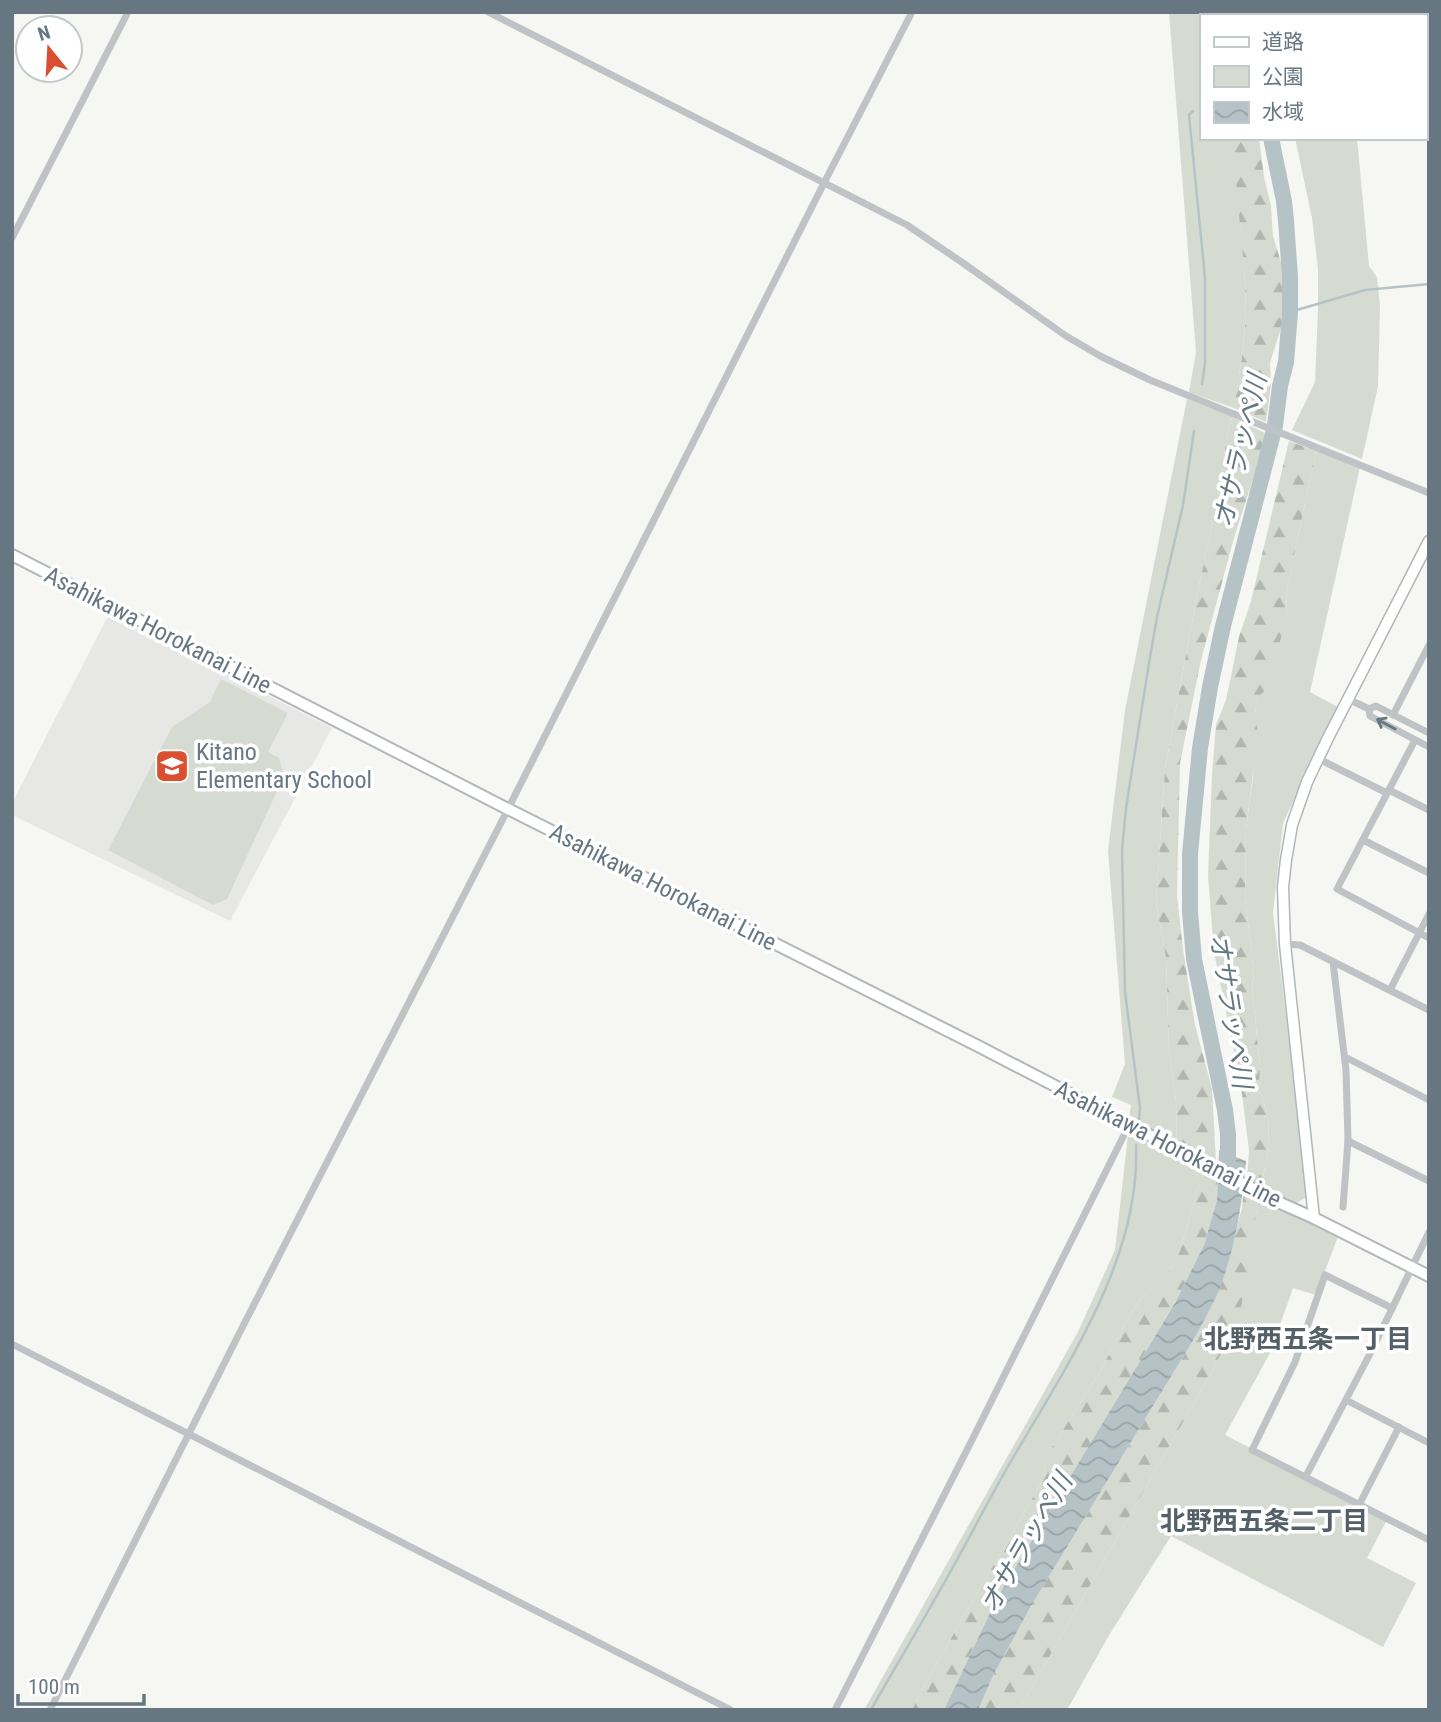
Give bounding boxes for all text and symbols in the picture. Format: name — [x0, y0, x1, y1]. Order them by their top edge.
north arrow — [14, 14, 84, 84]
legend — [1200, 14, 1427, 140]
text: N — [35, 21, 53, 46]
text: 道路 — [1262, 30, 1304, 54]
text: 公園 — [1262, 65, 1304, 89]
text: 水域 — [1262, 100, 1304, 124]
water label: オサラッペ川 — [1208, 369, 1273, 530]
street label: Asahikawa Horokanai Line — [40, 561, 276, 699]
one-way arrow — [1376, 717, 1397, 731]
place label: Kitano Elementary School — [196, 738, 372, 794]
school or university icon: Kitano Elementary School — [153, 747, 191, 785]
street label: Asahikawa Horokanai Line — [545, 818, 781, 956]
water label: オサラッペ川 — [1204, 932, 1258, 1093]
street label: Asahikawa Horokanai Line — [1050, 1075, 1286, 1213]
district label: 北野西五条一丁目 — [1204, 1324, 1412, 1354]
water label: オサラッペ川 — [974, 1465, 1079, 1618]
district label: 北野西五条二丁目 — [1160, 1506, 1368, 1536]
scale bar — [18, 1662, 144, 1706]
text: 100 m — [28, 1675, 80, 1699]

